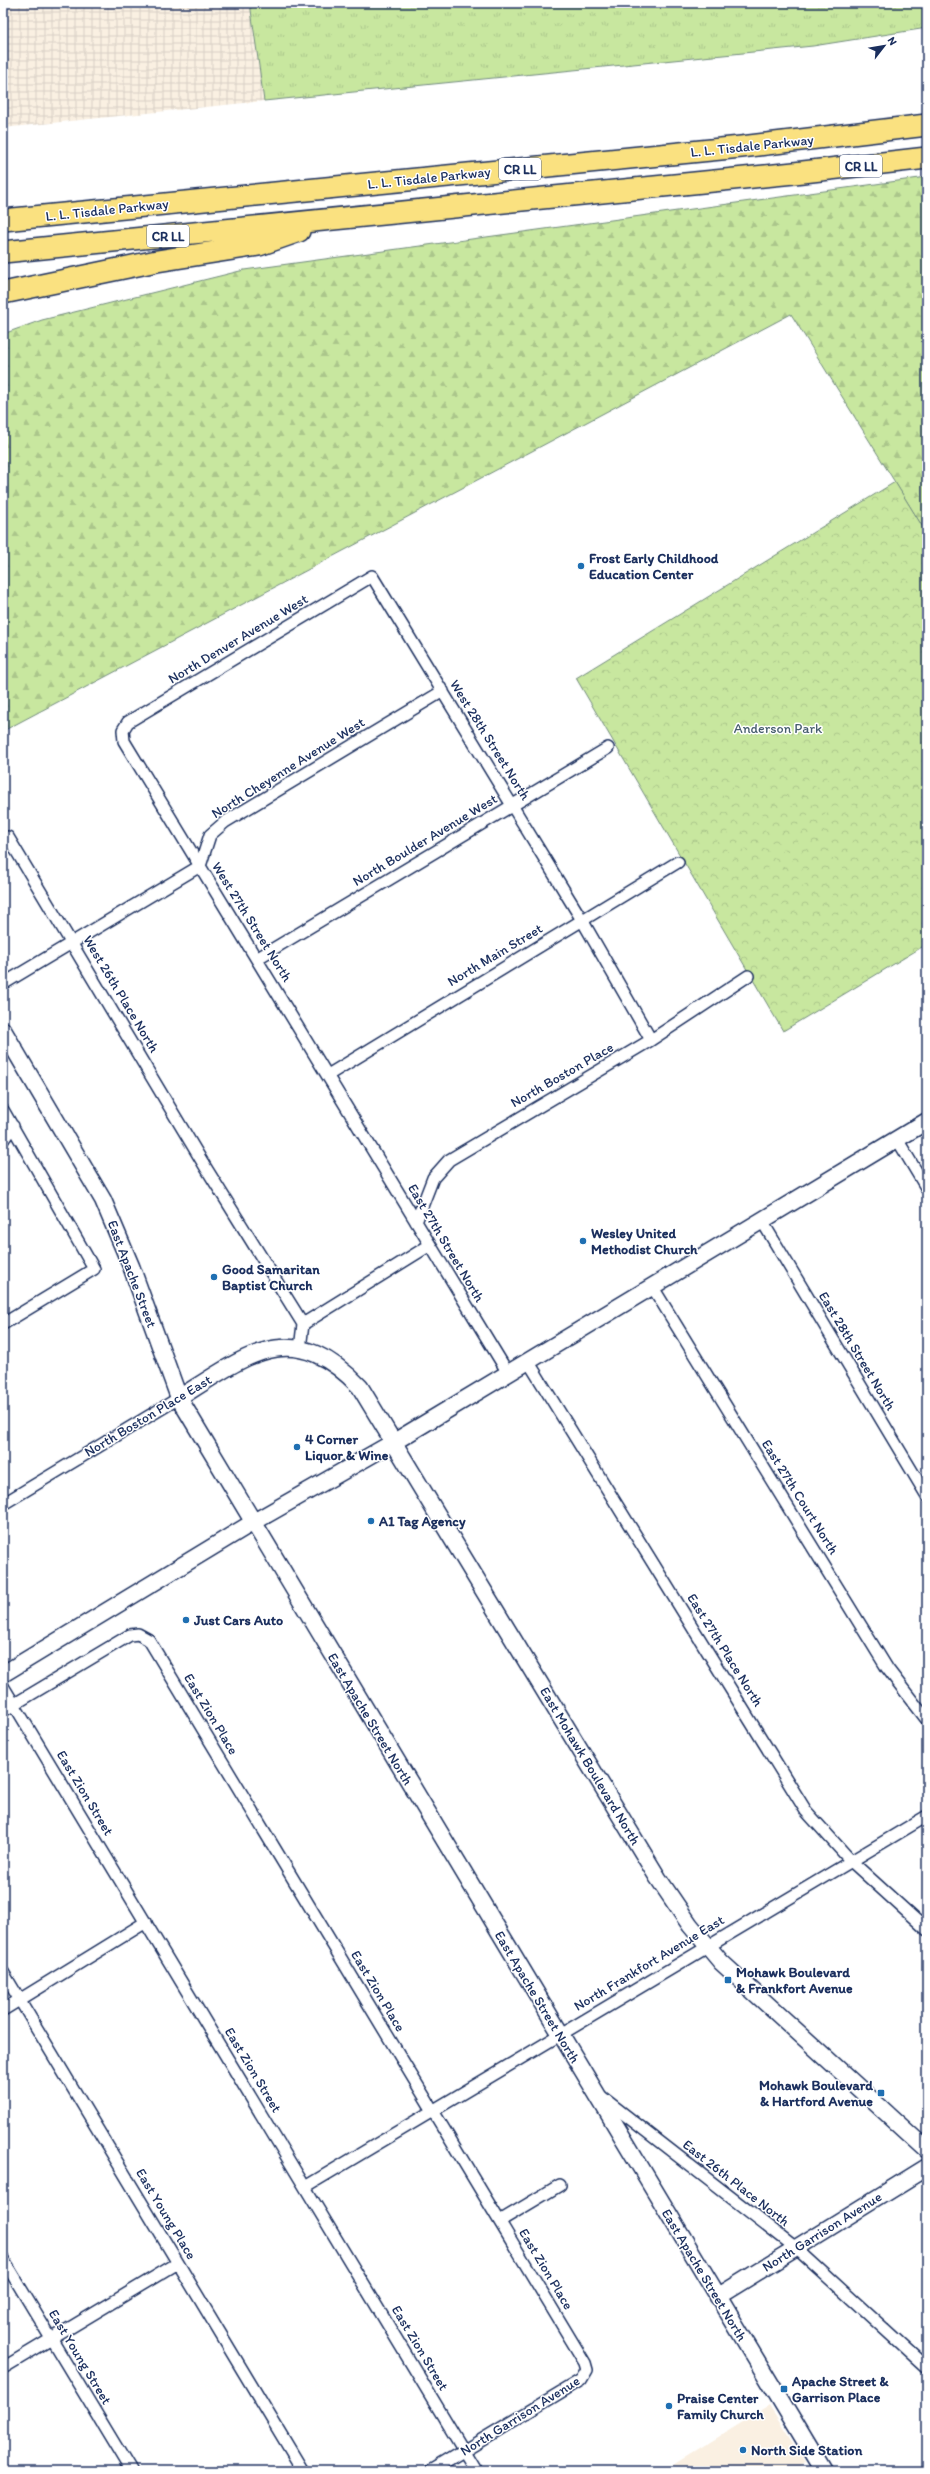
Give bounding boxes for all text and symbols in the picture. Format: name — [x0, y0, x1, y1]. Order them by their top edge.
north arrow — [864, 26, 904, 66]
text: N — [885, 35, 900, 48]
street label: L. L. Tisdale Parkway — [690, 131, 815, 161]
road number: CR LL — [840, 155, 882, 177]
road number: CR LL — [499, 158, 541, 180]
street label: L. L. Tisdale Parkway — [367, 163, 492, 193]
street label: L. L. Tisdale Parkway — [45, 195, 170, 225]
road number: CR LL — [147, 225, 189, 247]
place label: Frost Early Childhood Education Center — [589, 550, 719, 583]
marker: Frost Early Childhood Education Center — [576, 561, 586, 571]
street label: North Denver Avenue West — [165, 590, 311, 688]
street label: West 28th Street North — [446, 677, 534, 804]
street label: North Cheyenne Avenue West — [208, 714, 368, 822]
park label: Anderson Park — [734, 720, 823, 737]
street label: North Boulder Avenue West — [350, 790, 500, 890]
street label: West 27th Street North — [208, 859, 296, 985]
street label: North Main Street — [444, 920, 546, 990]
street label: West 26th Place North — [79, 932, 163, 1056]
street label: North Boston Place — [508, 1038, 617, 1111]
street label: East 27th Street North — [404, 1181, 488, 1306]
street label: East Apache Street — [104, 1218, 160, 1330]
place label: Wesley United Methodist Church — [591, 1225, 698, 1258]
marker: Wesley United Methodist Church — [578, 1236, 588, 1246]
place label: Good Samaritan Baptist Church — [222, 1261, 320, 1294]
marker: Good Samaritan Baptist Church — [209, 1272, 219, 1282]
street label: East 28th Street North — [815, 1288, 899, 1414]
street label: North Boston Place East — [81, 1371, 215, 1461]
place label: 4 Corner Liquor & Wine — [305, 1431, 389, 1464]
street label: East 27th Court North — [758, 1436, 843, 1558]
marker: 4 Corner Liquor & Wine — [292, 1442, 302, 1452]
place label: A1 Tag Agency — [378, 1513, 466, 1530]
marker: A1 Tag Agency — [366, 1516, 376, 1526]
street label: East 27th Place North — [683, 1590, 767, 1710]
place label: Just Cars Auto — [193, 1612, 283, 1629]
marker: Just Cars Auto — [181, 1615, 191, 1625]
street label: East Apache Street North — [324, 1650, 416, 1788]
street label: East Zion Place — [180, 1670, 242, 1758]
street label: East Mohawk Boulevard North — [536, 1684, 644, 1849]
street label: East Zion Street — [53, 1747, 117, 1839]
street label: North Frankfort Avenue East — [571, 1911, 727, 2015]
street label: East Apache Street North — [491, 1928, 583, 2066]
street label: East Zion Place — [347, 1947, 409, 2035]
place label: Mohawk Boulevard & Frankfort Avenue — [736, 1964, 853, 1997]
marker: Mohawk Boulevard & Frankfort Avenue — [723, 1975, 733, 1985]
street label: East Zion Street — [221, 2024, 285, 2116]
place label: Mohawk Boulevard & Hartford Avenue — [759, 2077, 873, 2110]
marker: Mohawk Boulevard & Hartford Avenue — [876, 2088, 886, 2098]
street label: East 26th Place North — [679, 2136, 793, 2230]
street label: East Young Place — [132, 2165, 200, 2263]
street label: North Garrison Avenue — [759, 2188, 885, 2276]
street label: East Apache Street North — [658, 2206, 750, 2344]
street label: East Zion Place — [515, 2225, 577, 2313]
street label: East Zion Street — [388, 2302, 452, 2394]
street label: East Young Street — [45, 2306, 115, 2408]
street label: North Garrison Avenue — [457, 2372, 583, 2460]
place label: Apache Street & Garrison Place — [791, 2373, 890, 2406]
marker: Apache Street & Garrison Place — [779, 2384, 789, 2394]
place label: Praise Center Family Church — [677, 2390, 764, 2423]
marker: Praise Center Family Church — [664, 2401, 674, 2411]
place label: North Side Station — [751, 2442, 862, 2459]
marker: North Side Station — [738, 2445, 748, 2455]

